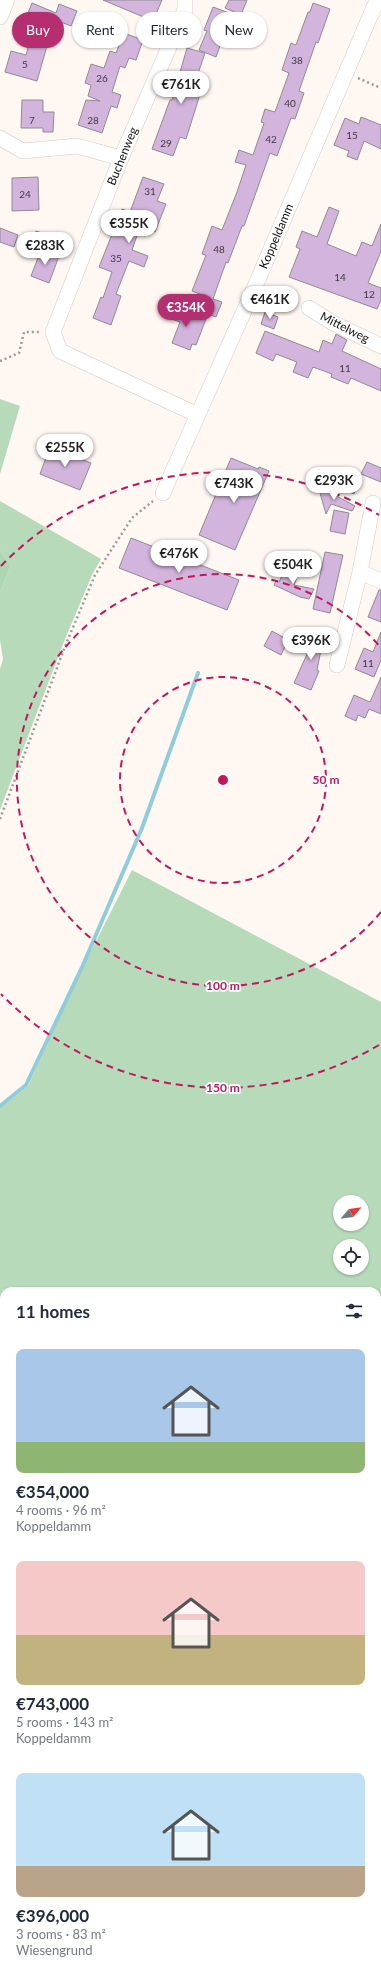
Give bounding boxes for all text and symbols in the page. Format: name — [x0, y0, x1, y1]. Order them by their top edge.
chip: Buy — [12, 12, 64, 48]
chip: Rent — [72, 12, 128, 48]
chip: Filters — [136, 12, 202, 48]
chip: New — [210, 12, 267, 48]
house number: 38 — [291, 54, 303, 66]
house number: 5 — [22, 58, 28, 70]
pin: €761K — [153, 71, 209, 105]
house number: 26 — [96, 72, 108, 84]
text: €761K — [161, 76, 201, 92]
house number: 40 — [284, 97, 296, 109]
house number: 7 — [29, 114, 35, 126]
house number: 28 — [87, 114, 99, 126]
street label: Buchenweg — [103, 125, 141, 187]
house number: 15 — [346, 129, 358, 141]
house number: 42 — [265, 133, 277, 145]
house number: 29 — [160, 137, 172, 149]
house number: 31 — [144, 185, 156, 197]
house number: 24 — [19, 188, 31, 200]
street label: Koppeldamm — [256, 201, 297, 271]
pin: €355K — [101, 210, 157, 244]
text: €355K — [109, 215, 149, 231]
pin: €283K — [17, 232, 73, 266]
text: €283K — [25, 237, 65, 253]
house number: 48 — [213, 243, 225, 255]
house number: 35 — [110, 252, 122, 264]
house number: 14 — [334, 271, 346, 283]
pin: €461K — [242, 286, 298, 320]
house number: 12 — [363, 288, 375, 300]
text: €461K — [250, 291, 290, 307]
pin: €354K — [158, 294, 214, 328]
text: €354K — [166, 299, 206, 315]
street label: Mittelweg — [318, 308, 372, 346]
house number: 11 — [339, 362, 351, 374]
pin: €255K — [37, 434, 93, 468]
text: €255K — [45, 439, 85, 455]
pin: €293K — [306, 467, 362, 501]
pin: €743K — [206, 470, 262, 504]
text: €293K — [314, 472, 354, 488]
text: €743K — [214, 475, 254, 491]
pin: €476K — [151, 540, 207, 574]
text: €476K — [159, 545, 199, 561]
pin: €504K — [265, 551, 321, 585]
text: €504K — [273, 556, 313, 572]
pin: €396K — [283, 627, 339, 661]
text: €396K — [291, 632, 331, 648]
house number: 11 — [362, 657, 374, 669]
text: 50 m — [313, 772, 339, 787]
centre of rings — [216, 773, 230, 787]
text: 100 m — [206, 978, 240, 993]
text: 150 m — [206, 1080, 240, 1095]
north arrow — [333, 1195, 369, 1231]
map controls — [333, 1195, 369, 1275]
button: locate — [333, 1239, 369, 1275]
icon: filters — [343, 1300, 365, 1322]
text: 11 homes — [16, 1301, 90, 1322]
icon: home — [155, 1375, 227, 1447]
text: €354,000 — [16, 1481, 89, 1502]
text: 4 rooms · 96 m² — [16, 1502, 106, 1518]
text: Koppeldamm — [16, 1518, 91, 1534]
icon: home — [155, 1587, 227, 1659]
text: €743,000 — [16, 1693, 89, 1714]
text: 5 rooms · 143 m² — [16, 1714, 113, 1730]
text: Koppeldamm — [16, 1730, 91, 1746]
icon: home — [155, 1799, 227, 1871]
text: €396,000 — [16, 1905, 89, 1926]
text: 3 rooms · 83 m² — [16, 1926, 106, 1942]
text: Wiesengrund — [16, 1942, 92, 1958]

